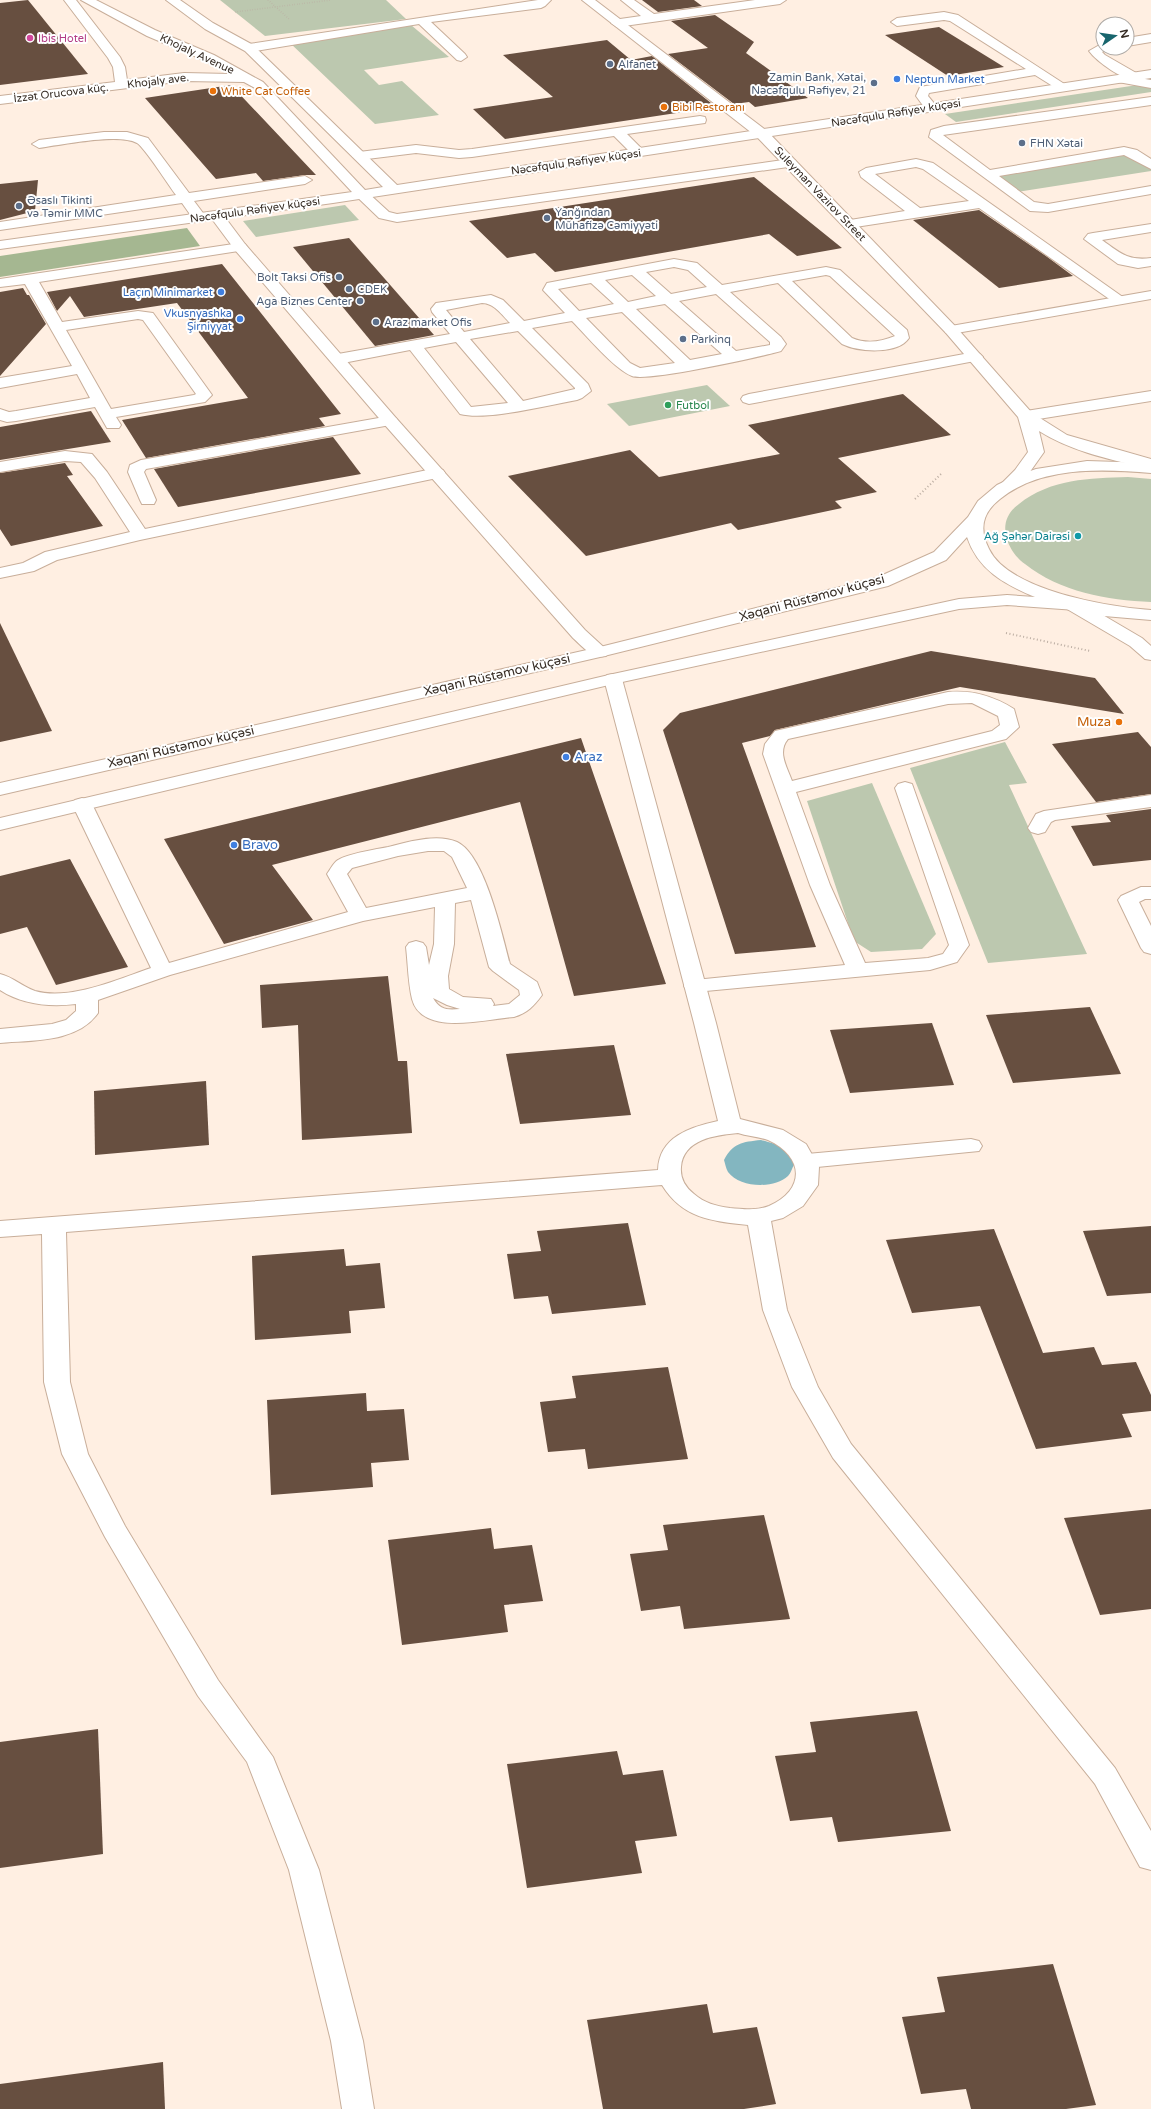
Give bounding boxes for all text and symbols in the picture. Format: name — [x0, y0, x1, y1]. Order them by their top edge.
north arrow — [1095, 16, 1135, 56]
text: N — [1117, 28, 1132, 40]
street label: Khojaly Avenue — [158, 31, 236, 77]
place label: Ibis Hotel — [38, 32, 87, 45]
marker: Ibis Hotel — [25, 33, 35, 43]
place label: Alfanet — [618, 58, 656, 71]
marker: Alfanet — [605, 59, 615, 69]
street label: Khojaly ave. — [126, 71, 190, 91]
place label: Zamin Bank, Xətai, Nəcəfqulu Rəfiyev, 21 — [751, 71, 866, 97]
place label: Neptun Market — [905, 73, 985, 86]
marker: Neptun Market — [892, 74, 902, 84]
marker: Zamin Bank, Xətai, Nəcəfqulu Rəfiyev, 21 — [869, 78, 879, 88]
street label: İzzət Orucova küç. — [13, 81, 109, 105]
place label: White Cat Coffee — [221, 85, 310, 98]
marker: White Cat Coffee — [208, 86, 218, 96]
street label: Nəcəfqulu Rəfiyev küçəsi — [830, 96, 962, 130]
place label: ‌Bibi Restoranı — [672, 101, 745, 114]
marker: ‌Bibi Restoranı — [659, 102, 669, 112]
place label: FHN Xətai — [1030, 137, 1083, 150]
marker: FHN Xətai — [1017, 138, 1027, 148]
street label: Suleyman Vazirov Street — [771, 144, 869, 244]
street label: Nəcəfqulu Rəfiyev küçəsi — [510, 146, 642, 178]
place label: Əsaslı Tikinti və Təmir MMC — [27, 194, 103, 220]
street label: Nəcəfqulu Rəfiyev küçəsi — [189, 194, 321, 226]
marker: Əsaslı Tikinti və Təmir MMC — [14, 201, 24, 211]
place label: Yanğından Mühafizə Cəmiyyəti — [555, 206, 658, 232]
marker: Yanğından Mühafizə Cəmiyyəti — [542, 213, 552, 223]
place label: Bolt Taksi Ofis — [257, 271, 331, 284]
marker: Bolt Taksi Ofis — [334, 272, 344, 282]
place label: CDEK — [357, 283, 388, 296]
marker: CDEK — [344, 284, 354, 294]
place label: Laçın Minimarket — [123, 286, 213, 299]
marker: Laçın Minimarket — [216, 287, 226, 297]
place label: Aga Biznes Center — [256, 295, 353, 308]
marker: Aga Biznes Center — [355, 296, 365, 306]
place label: Vkusnyashka Şirniyyat — [164, 307, 232, 333]
marker: Vkusnyashka Şirniyyat — [235, 314, 245, 324]
place label: Araz market Ofis — [384, 316, 472, 329]
marker: Araz market Ofis — [371, 317, 381, 327]
place label: Parkinq — [691, 333, 731, 346]
marker: Parkinq — [678, 334, 688, 344]
place label: Futbol — [676, 399, 710, 412]
marker: Futbol — [663, 400, 673, 410]
place label: Ağ Şəhər Dairəsi — [984, 530, 1070, 543]
marker: Ağ Şəhər Dairəsi — [1073, 531, 1083, 541]
street label: Xəqani Rüstəmov küçəsi — [738, 571, 886, 625]
street label: Xəqani Rüstəmov küçəsi — [422, 650, 572, 700]
place label: Muza — [1077, 714, 1111, 730]
marker: Muza — [1114, 717, 1124, 727]
street label: Xəqani Rüstəmov küçəsi — [106, 722, 256, 772]
place label: Araz — [574, 749, 602, 765]
marker: Araz — [561, 752, 571, 762]
place label: Bravo — [242, 837, 278, 853]
marker: Bravo — [229, 840, 239, 850]

